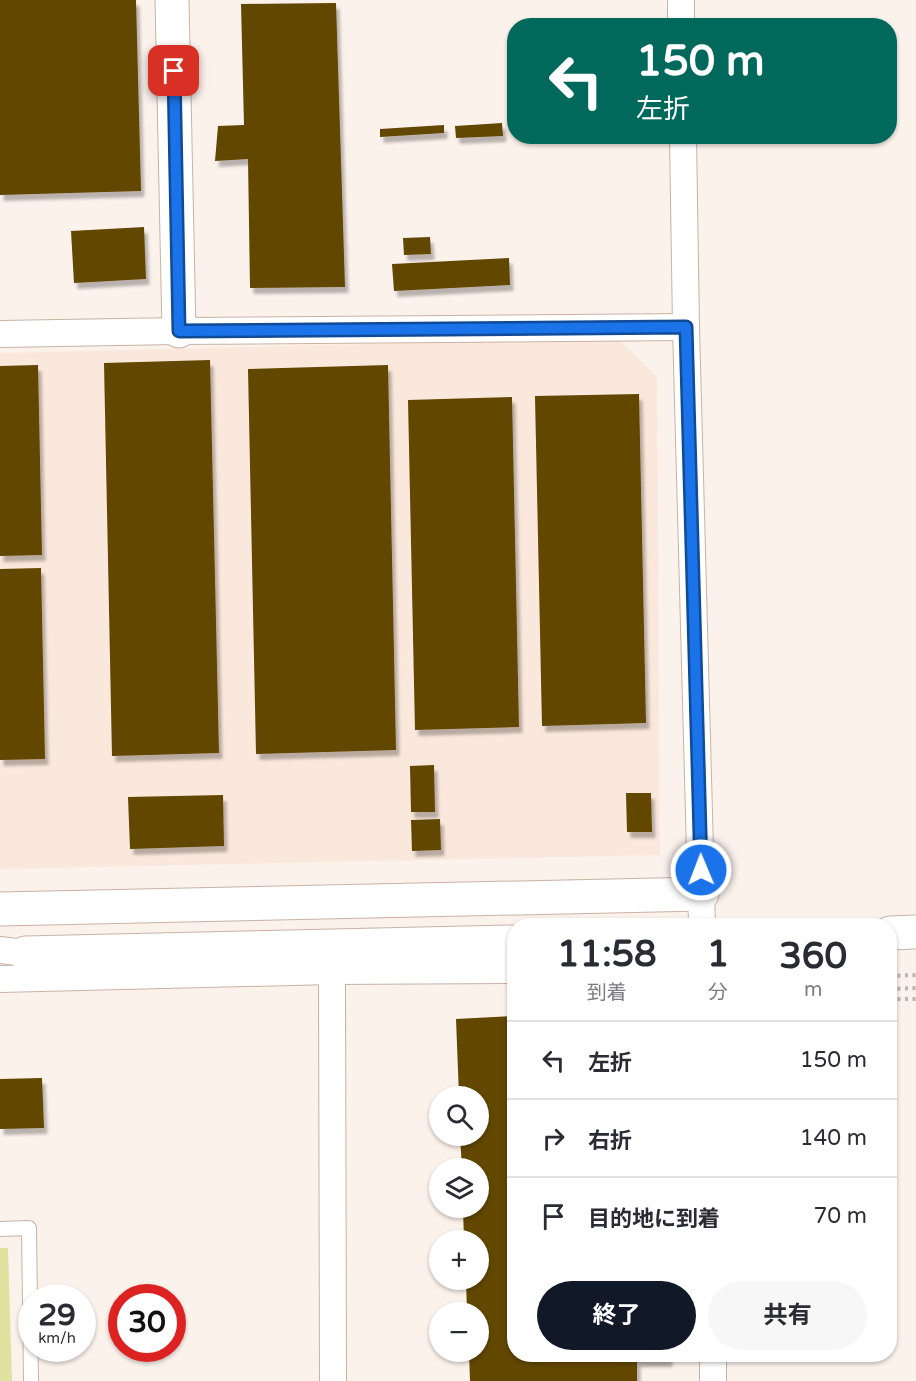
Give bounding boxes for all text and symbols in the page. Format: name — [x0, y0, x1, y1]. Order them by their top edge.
text: 150 m — [636, 36, 765, 87]
icon: left — [537, 42, 615, 120]
pin — [148, 45, 199, 96]
icon: arrive — [157, 54, 190, 87]
text: 左折 — [636, 93, 690, 126]
position arrow — [669, 838, 733, 902]
text: 11:58 — [557, 933, 657, 976]
text: 1 — [707, 933, 729, 976]
text: 360 — [779, 935, 847, 978]
text: m — [804, 978, 822, 1002]
text: 到着 — [587, 981, 627, 1005]
text: 分 — [708, 981, 728, 1005]
icon: left — [537, 1044, 570, 1077]
text: 150 m — [800, 1047, 867, 1073]
text: 左折 — [588, 1050, 632, 1076]
map controls — [429, 1086, 489, 1362]
button: search — [429, 1086, 489, 1146]
icon: right — [537, 1122, 570, 1155]
text: 140 m — [800, 1125, 867, 1151]
text: 右折 — [588, 1128, 632, 1154]
button: layers — [429, 1158, 489, 1218]
icon: arrive — [537, 1200, 570, 1233]
text: 70 m — [813, 1203, 867, 1229]
text: 目的地に到着 — [588, 1206, 720, 1232]
button: + — [429, 1230, 489, 1290]
button: 終了 — [537, 1281, 696, 1350]
button: 共有 — [708, 1281, 867, 1350]
speed limit sign: 30 — [108, 1284, 186, 1362]
text: 29 — [38, 1297, 76, 1334]
button: − — [429, 1302, 489, 1362]
text: km/h — [38, 1329, 76, 1347]

